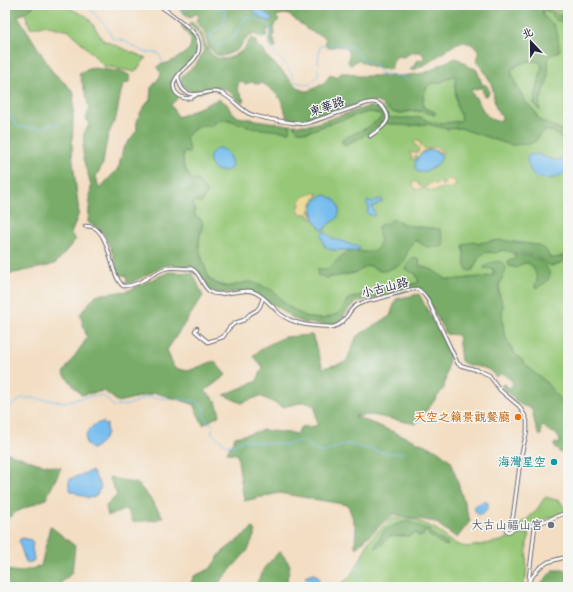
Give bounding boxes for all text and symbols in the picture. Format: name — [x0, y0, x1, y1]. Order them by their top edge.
north arrow — [511, 22, 551, 62]
text: 北 — [519, 23, 536, 44]
street label: 東華路 — [307, 92, 347, 122]
street label: 小古山路 — [359, 273, 411, 303]
place label: 天空之籟景觀餐廳 — [414, 408, 510, 427]
marker: 天空之籟景觀餐廳 — [513, 412, 523, 422]
place label: 海灣星空 — [498, 453, 546, 472]
marker: 海灣星空 — [549, 457, 559, 467]
place label: 大古山福山宮 — [471, 516, 543, 535]
marker: 大古山福山宮 — [546, 520, 556, 530]

